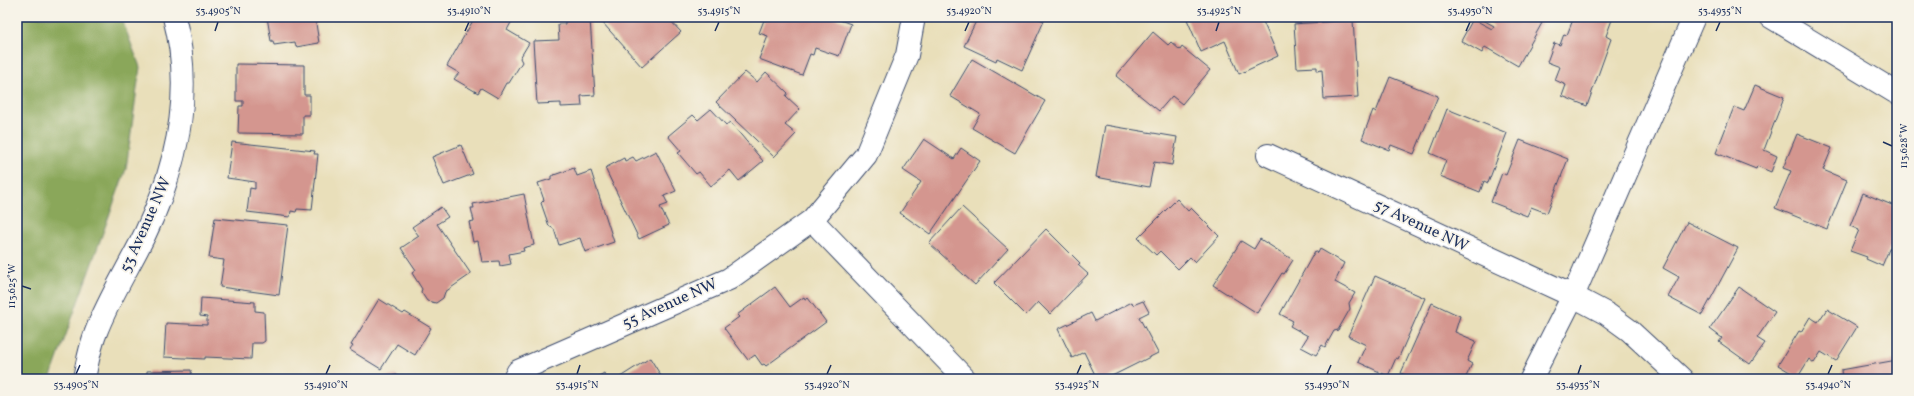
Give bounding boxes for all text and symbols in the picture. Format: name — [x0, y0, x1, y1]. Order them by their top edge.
text: 53.4905°N — [195, 4, 241, 18]
text: 53.4910°N — [447, 4, 492, 18]
text: 53.4915°N — [697, 4, 741, 18]
text: 53.4920°N — [946, 4, 992, 18]
text: 53.4925°N — [1197, 4, 1242, 18]
text: 53.4930°N — [1448, 4, 1493, 18]
text: 53.4935°N — [1698, 4, 1743, 18]
text: 113.628°W — [1897, 123, 1911, 169]
street label: 53 Avenue NW — [115, 174, 177, 276]
street label: 57 Avenue NW — [1370, 194, 1472, 258]
text: 113.625°W — [5, 264, 19, 308]
street label: 55 Avenue NW — [619, 273, 721, 335]
text: 53.4905°N — [53, 378, 99, 392]
text: 53.4910°N — [304, 378, 349, 392]
text: 53.4915°N — [555, 378, 599, 392]
text: 53.4920°N — [804, 378, 850, 392]
text: 53.4925°N — [1055, 378, 1100, 392]
text: 53.4930°N — [1305, 378, 1350, 392]
text: 53.4935°N — [1556, 378, 1601, 392]
text: 53.4940°N — [1805, 378, 1851, 392]

